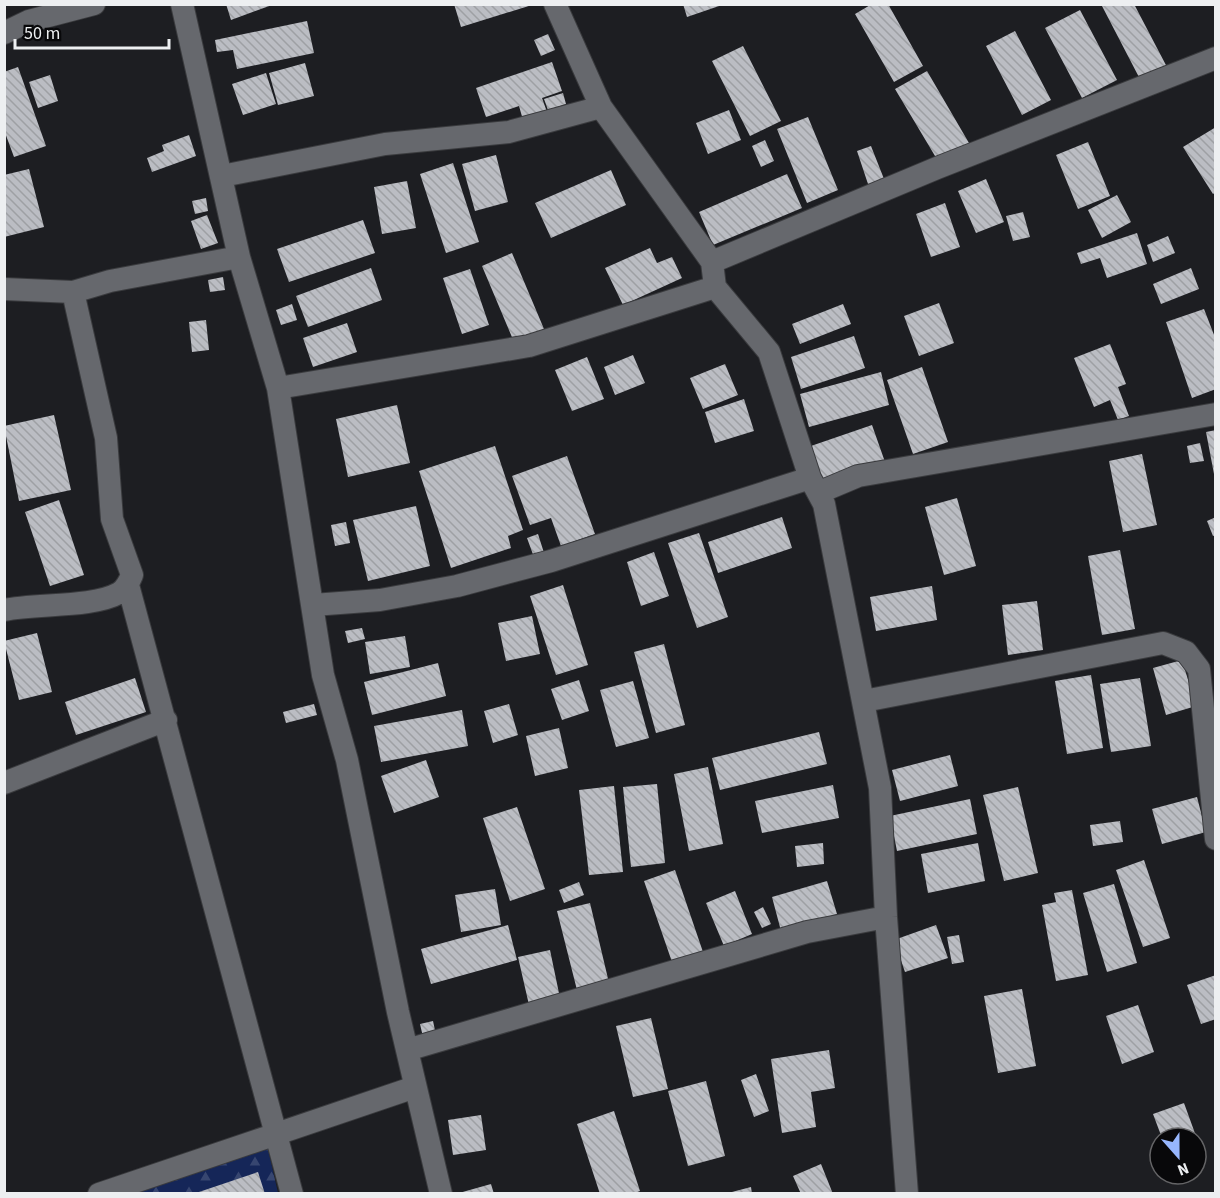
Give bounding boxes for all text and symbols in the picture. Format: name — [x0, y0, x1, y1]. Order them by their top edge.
scale bar — [15, 12, 170, 50]
text: 50 m — [24, 21, 60, 46]
north arrow — [1148, 1126, 1208, 1186]
text: N — [1174, 1157, 1192, 1181]

